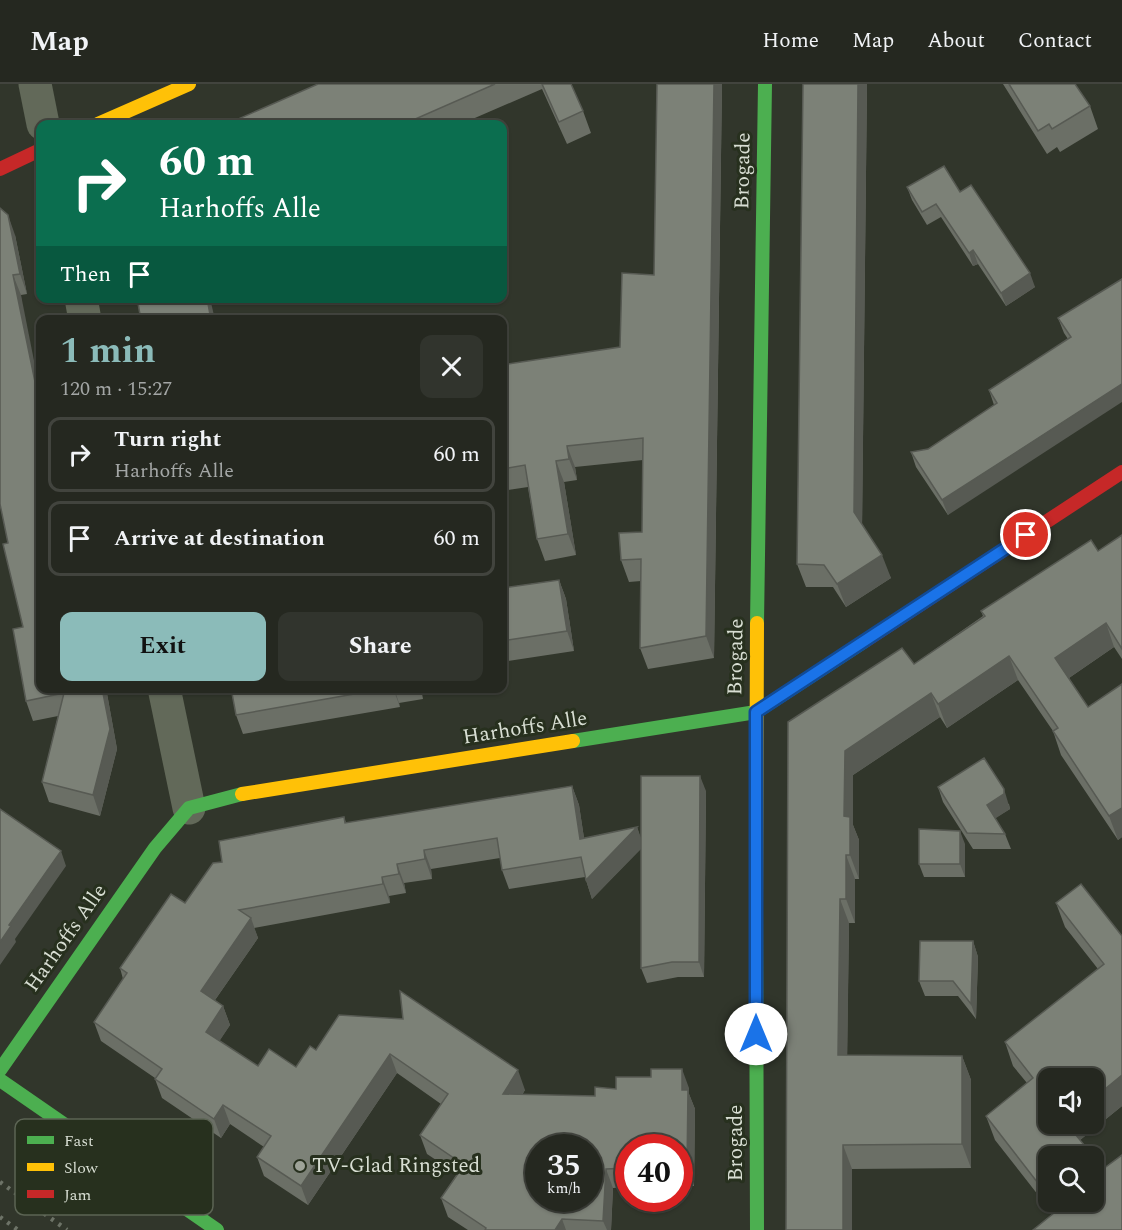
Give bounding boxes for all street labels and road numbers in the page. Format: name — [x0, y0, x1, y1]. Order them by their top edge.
street label: Brogade — [726, 132, 760, 210]
street label: Brogade — [719, 618, 753, 696]
street label: Harhoffs Alle — [460, 702, 590, 754]
street label: Harhoffs Alle — [17, 877, 115, 999]
street label: Brogade — [720, 1105, 752, 1181]

